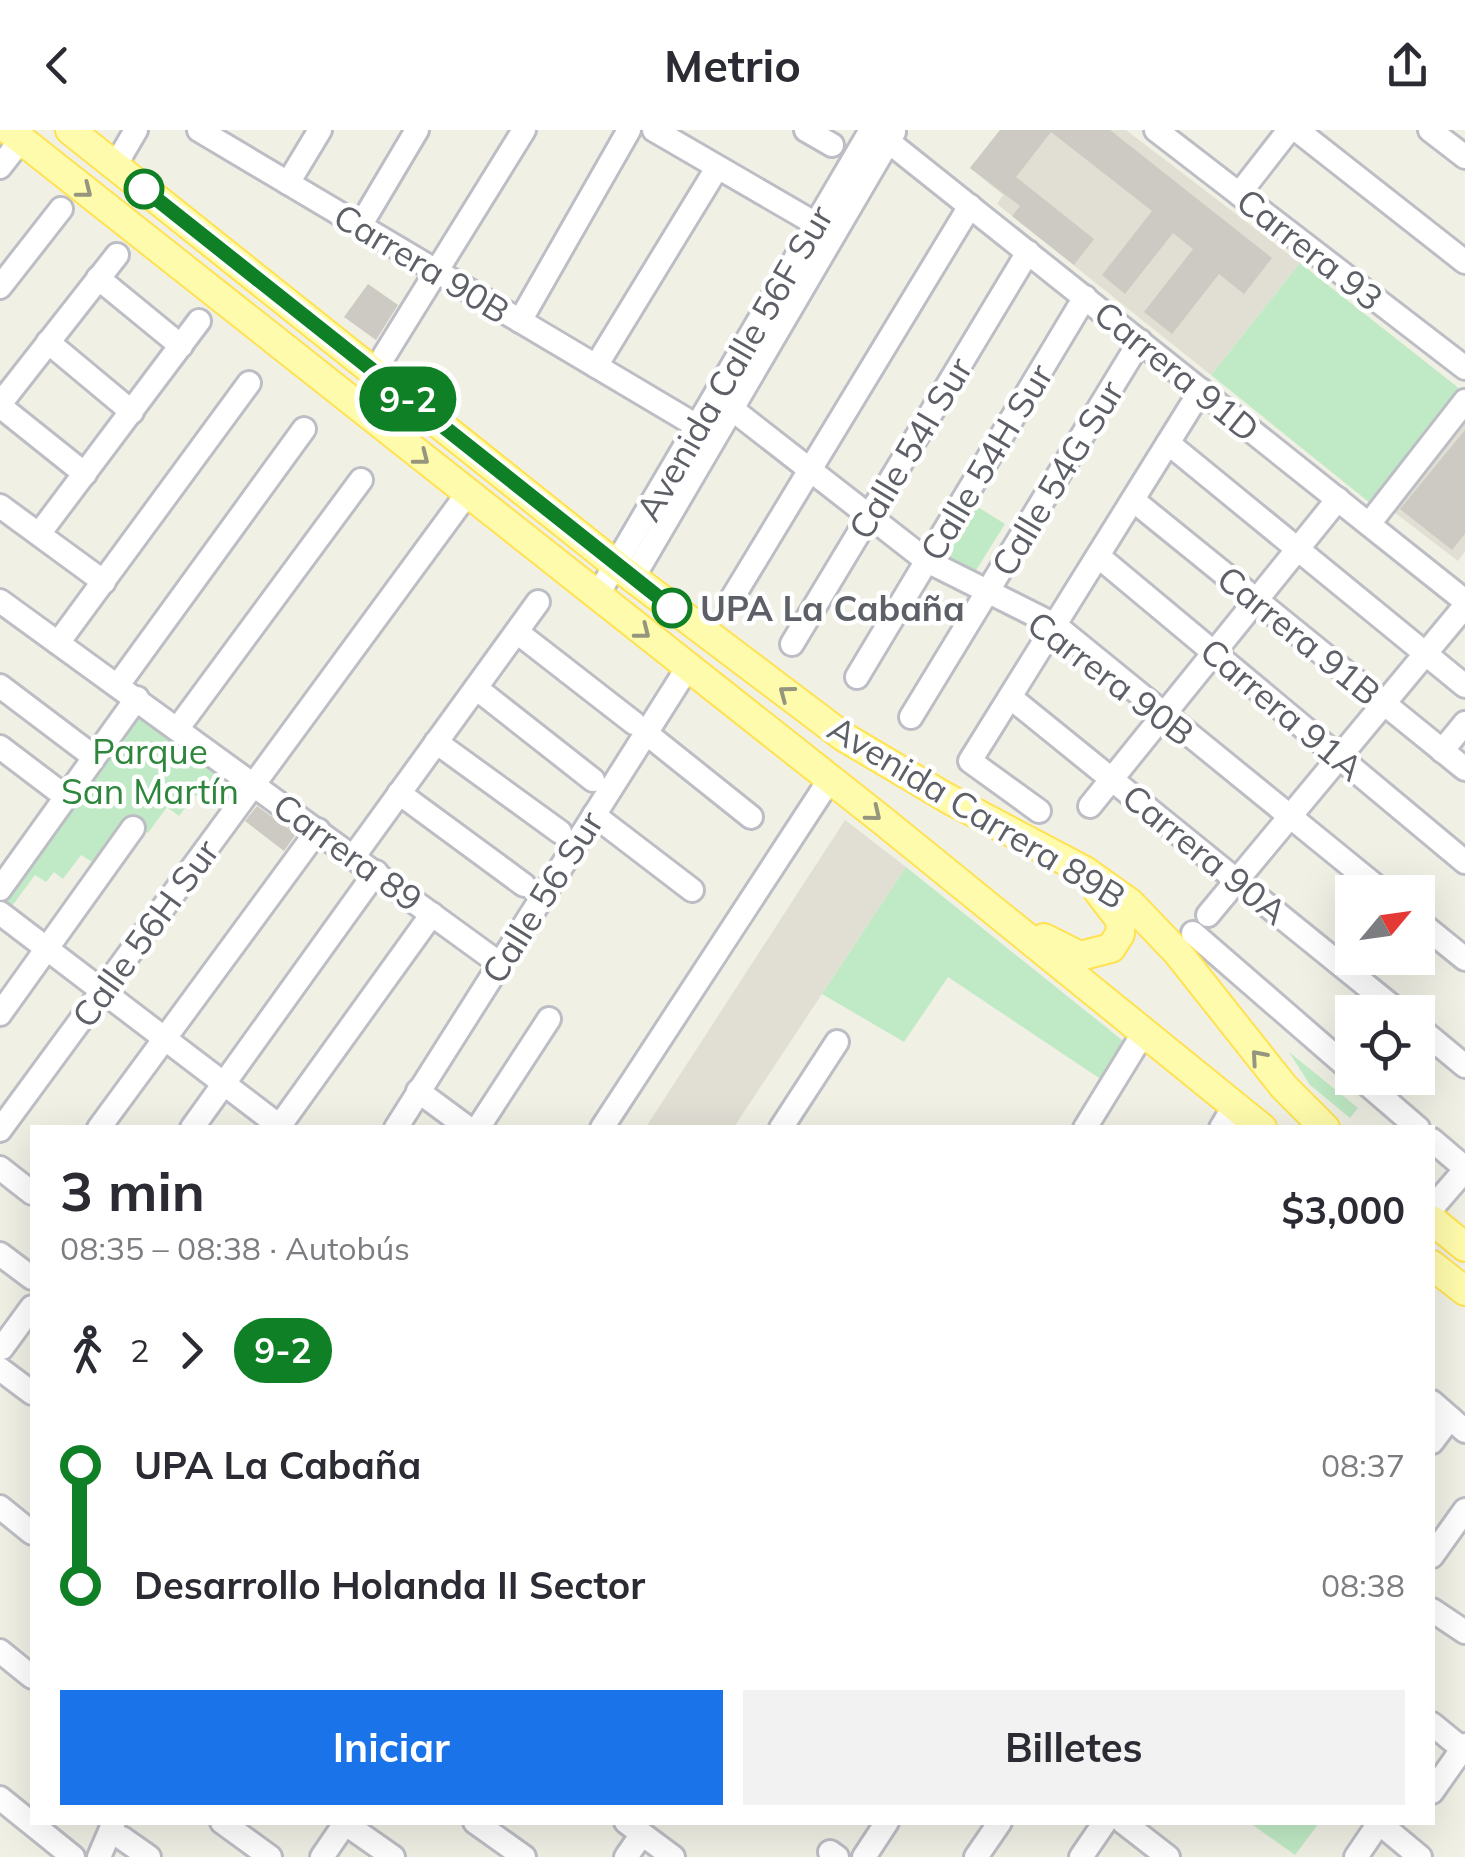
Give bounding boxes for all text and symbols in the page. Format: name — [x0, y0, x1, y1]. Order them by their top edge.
text: Metrio — [664, 37, 801, 93]
icon: back — [30, 38, 85, 93]
icon: share — [1380, 38, 1435, 93]
unlabelled marker — [125, 170, 163, 208]
street label: Carrera 93 — [1228, 178, 1392, 320]
one-way arrow — [74, 179, 92, 197]
street label: Carrera 90B — [326, 193, 518, 333]
street label: Avenida Calle 56F Sur — [626, 197, 842, 529]
street label: Carrera 91D — [1086, 291, 1268, 451]
street label: Calle 54I Sur — [839, 349, 982, 547]
street label: Calle 54H Sur — [910, 355, 1062, 568]
line badge: 9-2 — [350, 366, 466, 432]
street label: Calle 54G Sur — [981, 372, 1133, 584]
text: 9-2 — [379, 377, 437, 421]
one-way arrow — [411, 447, 429, 464]
street label: Carrera 91B — [1209, 556, 1389, 714]
place label: UPA La Cabaña — [700, 586, 965, 630]
marker: UPA La Cabaña — [653, 589, 691, 627]
street label: Carrera 90B — [1019, 601, 1203, 755]
one-way arrow — [631, 620, 649, 637]
street label: Carrera 91A — [1192, 628, 1373, 790]
one-way arrow — [779, 687, 797, 705]
street label: Avenida Carrera 89B — [820, 706, 1134, 918]
park label: Parque San Martín — [61, 729, 239, 813]
street label: Carrera 90A — [1114, 774, 1296, 934]
street label: Carrera 89 — [265, 783, 431, 921]
street label: Calle 56 Sur — [472, 802, 612, 991]
one-way arrow — [863, 802, 881, 820]
street label: Calle 56H Sur — [62, 830, 228, 1036]
north arrow — [1335, 875, 1435, 975]
map controls — [1335, 875, 1435, 1095]
button: locate — [1335, 995, 1435, 1095]
one-way arrow — [1252, 1050, 1270, 1069]
text: 3 min — [60, 1156, 205, 1225]
text: $3,000 — [1282, 1186, 1405, 1234]
text: 08:35 – 08:38 · Autobús — [60, 1228, 410, 1268]
icon: walk — [60, 1323, 115, 1378]
icon: forward — [164, 1323, 219, 1378]
text: 9-2 — [254, 1328, 312, 1372]
text: 2 — [130, 1330, 149, 1370]
text: UPA La Cabaña — [134, 1441, 421, 1489]
text: 08:37 — [1321, 1445, 1405, 1485]
text: Desarrollo Holanda II Sector — [134, 1561, 645, 1609]
text: 08:38 — [1321, 1565, 1405, 1605]
button: Iniciar — [60, 1690, 723, 1805]
button: Billetes — [743, 1690, 1405, 1805]

